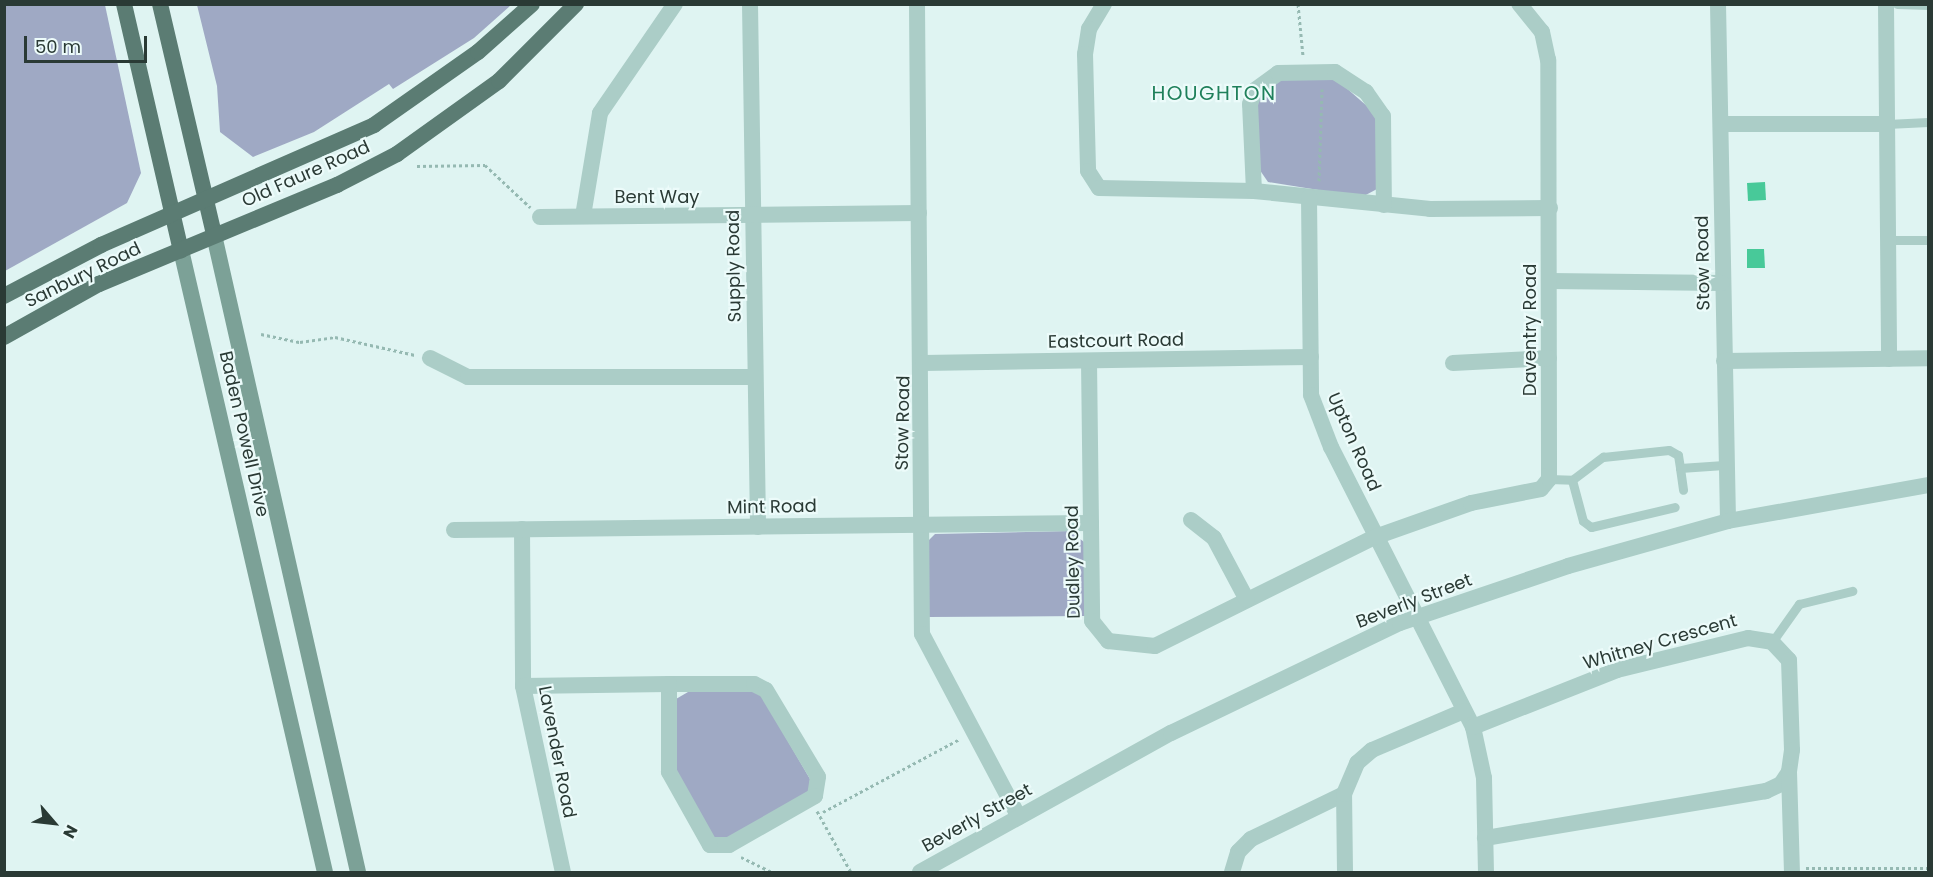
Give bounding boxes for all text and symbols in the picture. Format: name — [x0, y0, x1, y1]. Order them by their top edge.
scale bar — [27, 24, 150, 62]
text: 50 m — [35, 34, 81, 59]
district label: HOUGHTON — [1151, 81, 1277, 105]
street label: Old Faure Road — [239, 136, 373, 212]
street label: Bent Way — [615, 186, 699, 208]
street label: Supply Road — [722, 210, 746, 322]
street label: Stow Road — [1691, 215, 1715, 311]
street label: Sanbury Road — [21, 238, 145, 312]
street label: Daventry Road — [1519, 264, 1541, 396]
street label: Eastcourt Road — [1048, 329, 1184, 353]
street label: Baden Powell Drive — [214, 349, 274, 519]
street label: Stow Road — [891, 375, 915, 471]
street label: Upton Road — [1323, 389, 1385, 495]
street label: Mint Road — [727, 495, 817, 519]
street label: Dudley Road — [1061, 505, 1085, 619]
street label: Beverly Street — [1353, 569, 1475, 633]
street label: Whitney Crescent — [1581, 610, 1739, 674]
street label: Lavender Road — [534, 684, 580, 820]
street label: Beverly Street — [918, 779, 1036, 857]
north arrow — [24, 793, 84, 853]
text: N — [57, 821, 83, 842]

